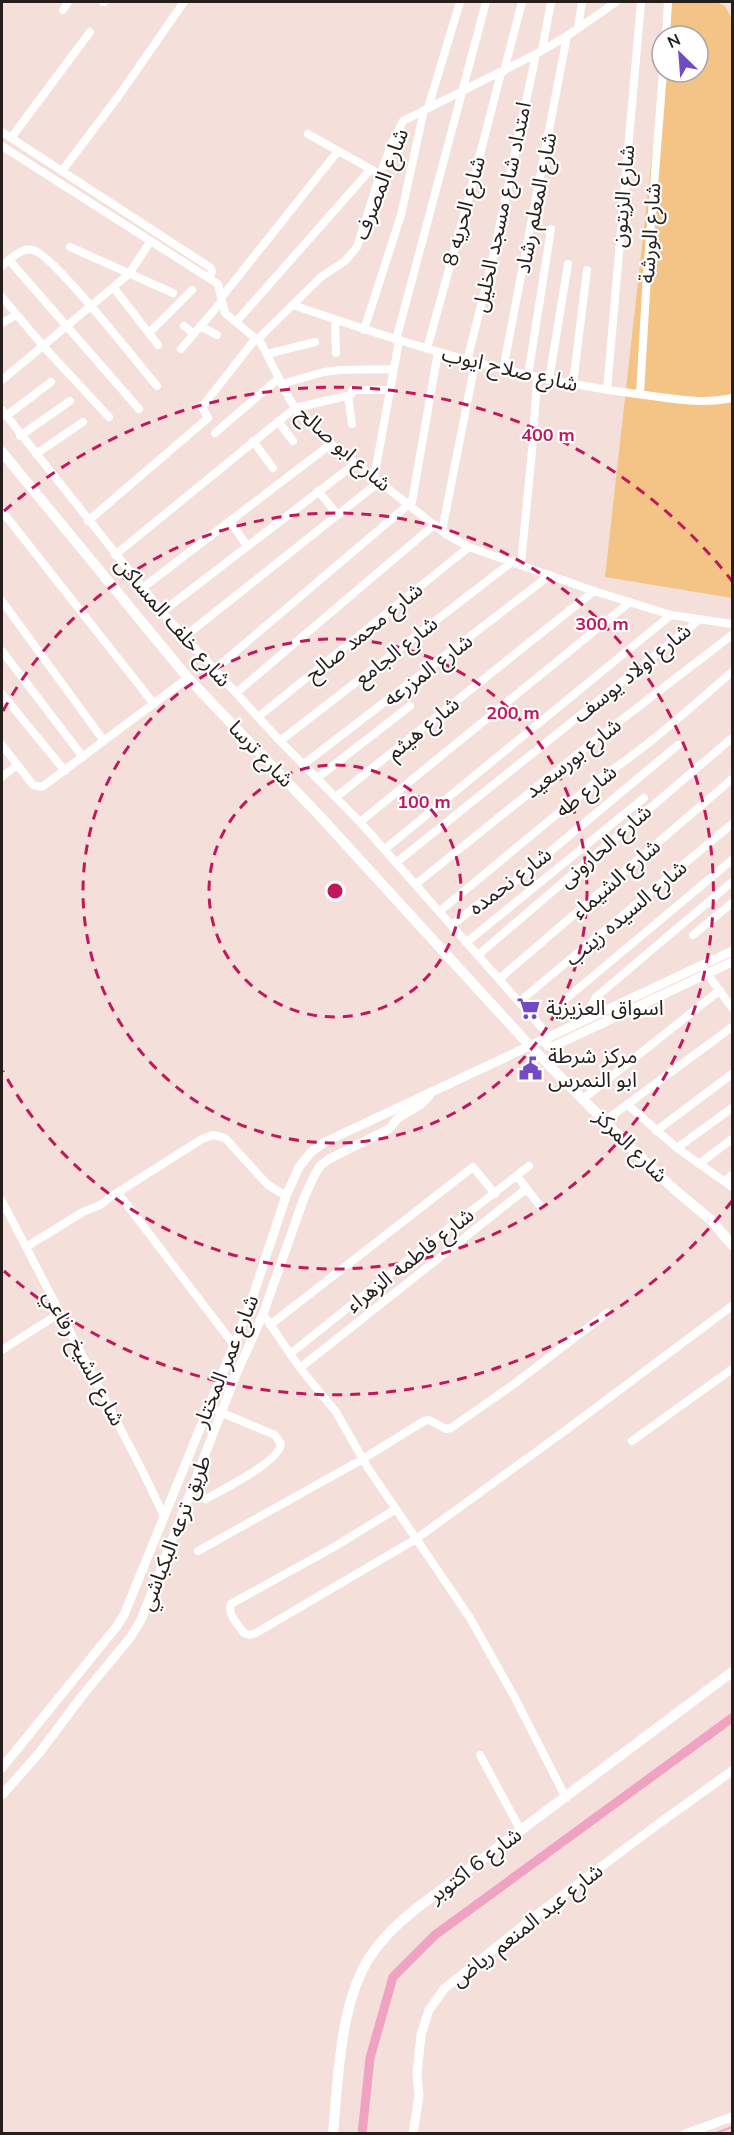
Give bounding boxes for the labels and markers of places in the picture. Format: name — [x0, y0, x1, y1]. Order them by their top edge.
centre of rings — [325, 881, 345, 901]
place label: اسواق العزيزية — [546, 994, 664, 1020]
supermarket icon: اسواق العزيزية — [515, 995, 541, 1021]
place label: مركز شرطة ابو النمرس — [548, 1042, 638, 1092]
public building icon: مركز شرطة ابو النمرس — [517, 1055, 543, 1081]

